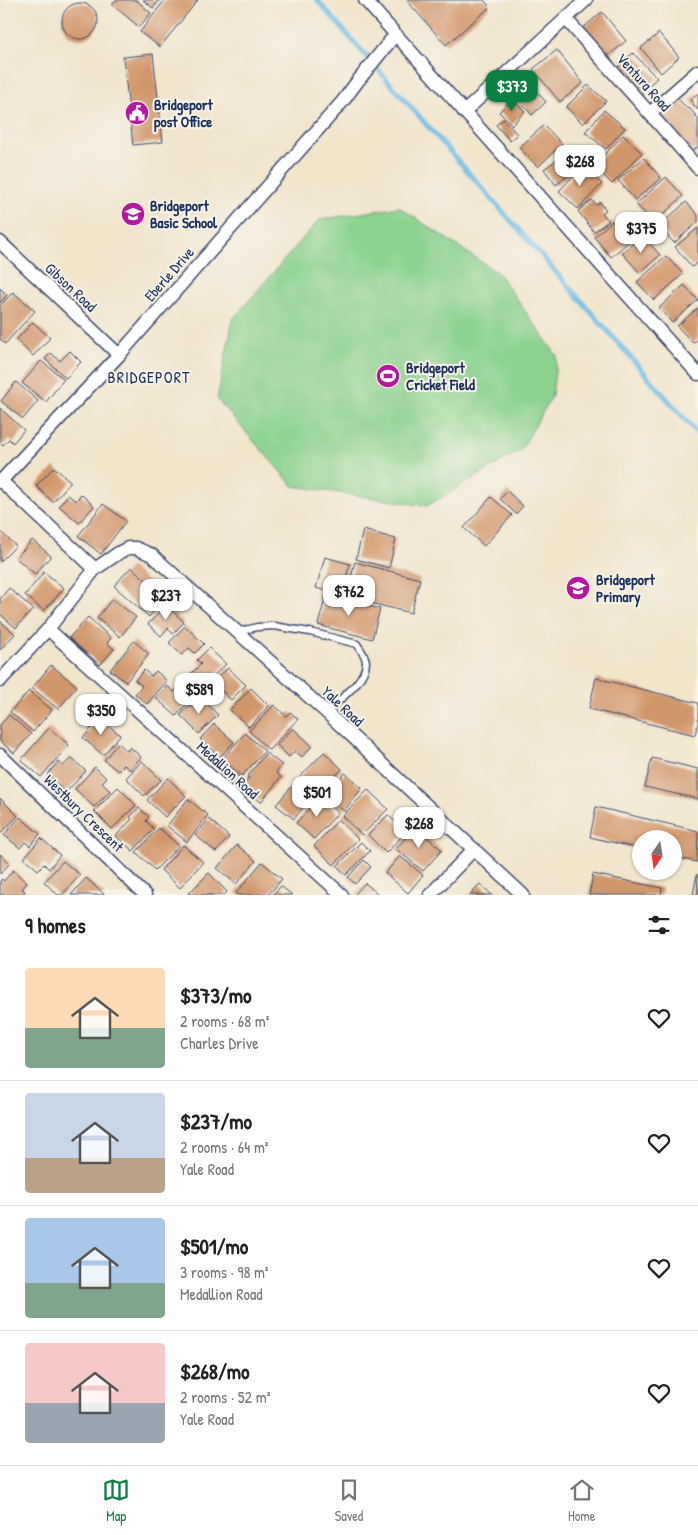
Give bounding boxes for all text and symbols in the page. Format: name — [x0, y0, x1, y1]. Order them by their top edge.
street label: Ventura Road — [612, 48, 676, 116]
pin: $373 — [482, 70, 542, 112]
text: $373 — [497, 75, 527, 97]
place label: Bridgeport post Office — [154, 94, 213, 133]
public building icon: Bridgeport post Office — [124, 100, 150, 126]
pin: $268 — [550, 144, 610, 187]
text: $268 — [566, 150, 594, 172]
place label: Bridgeport Basic School — [150, 195, 218, 233]
school or university icon: Bridgeport Basic School — [120, 201, 146, 227]
pin: $375 — [611, 212, 671, 254]
text: $375 — [626, 217, 656, 239]
street label: Eberle Drive — [139, 242, 199, 306]
street label: Gibson Road — [41, 258, 101, 316]
place label: Bridgeport Cricket Field — [406, 357, 475, 395]
sports icon: Bridgeport Cricket Field — [375, 363, 401, 389]
district label: BRIDGEPORT — [108, 366, 190, 388]
place label: Bridgeport Primary — [596, 569, 655, 608]
pin: $762 — [319, 574, 379, 617]
school or university icon: Bridgeport Primary — [565, 575, 591, 601]
pin: $237 — [136, 578, 196, 621]
text: $762 — [334, 580, 364, 602]
text: $237 — [151, 584, 181, 606]
pin: $589 — [169, 672, 229, 715]
text: $589 — [185, 678, 213, 700]
street label: Yale Road — [317, 681, 369, 731]
pin: $350 — [71, 694, 131, 736]
text: $350 — [86, 699, 116, 721]
street label: Medallion Road — [192, 736, 264, 804]
street label: Westbury Crescent — [40, 770, 129, 857]
pin: $501 — [287, 776, 347, 818]
text: $501 — [303, 781, 331, 803]
pin: $268 — [389, 806, 449, 849]
text: $268 — [405, 812, 433, 834]
north arrow — [632, 830, 682, 880]
map controls — [632, 830, 682, 880]
text: 9 homes — [25, 911, 86, 940]
icon: filters — [645, 911, 673, 939]
text: $373/mo — [180, 981, 251, 1010]
icon: home — [65, 988, 125, 1048]
icon: heart — [645, 1004, 673, 1032]
text: 2 rooms · 68 m² — [180, 1010, 269, 1032]
text: Charles Drive — [180, 1032, 259, 1054]
text: $237/mo — [180, 1107, 252, 1136]
icon: home — [65, 1113, 125, 1173]
icon: heart — [645, 1129, 673, 1157]
text: 2 rooms · 64 m² — [180, 1136, 268, 1158]
text: Yale Road — [180, 1158, 234, 1180]
text: $501/mo — [180, 1232, 248, 1261]
icon: home — [65, 1238, 125, 1298]
icon: heart — [645, 1254, 673, 1282]
text: 3 rooms · 98 m² — [180, 1261, 269, 1283]
text: Medallion Road — [180, 1283, 262, 1305]
text: $268/mo — [180, 1357, 250, 1386]
icon: home — [65, 1363, 125, 1423]
icon: heart — [645, 1379, 673, 1407]
text: 2 rooms · 52 m² — [180, 1386, 270, 1408]
text: Yale Road — [180, 1408, 234, 1430]
tab: Map — [102, 1476, 130, 1525]
tab: Saved — [335, 1476, 363, 1525]
tab: Home — [568, 1476, 596, 1525]

